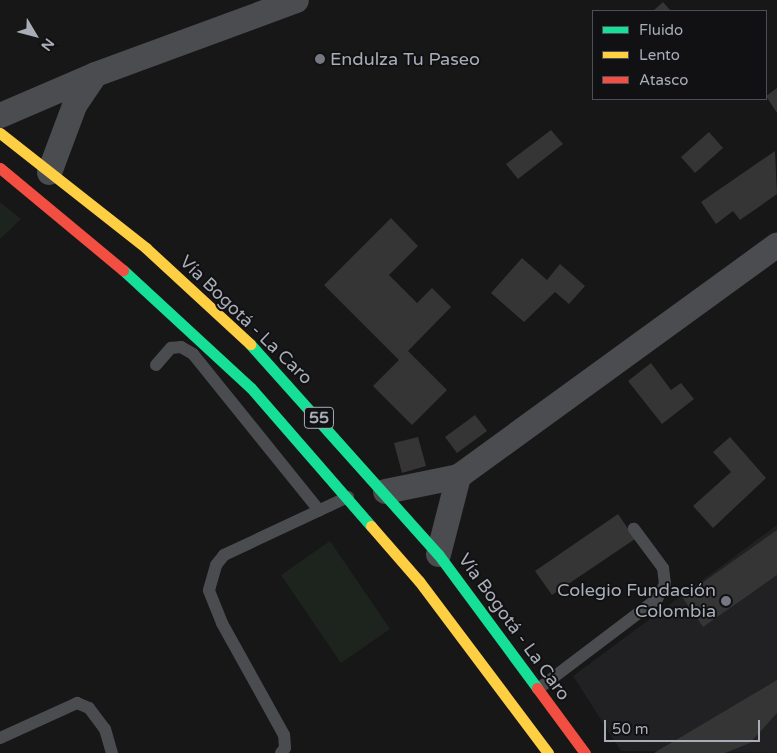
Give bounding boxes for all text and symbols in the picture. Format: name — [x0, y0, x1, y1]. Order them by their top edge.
north arrow — [10, 10, 60, 60]
legend — [592, 10, 767, 100]
text: Fluido — [639, 21, 683, 39]
text: N — [37, 35, 58, 54]
text: Lento — [639, 46, 680, 64]
place label: Endulza Tu Paseo — [330, 48, 480, 70]
marker: Endulza Tu Paseo — [314, 53, 326, 65]
text: Atasco — [639, 71, 688, 89]
street label: Vía Bogotá - La Caro — [175, 251, 317, 389]
road number: 55 — [303, 404, 335, 432]
street label: Vía Bogotá - La Caro — [453, 549, 575, 705]
place label: Colegio Fundación Colombia — [557, 580, 716, 622]
marker: Colegio Fundación Colombia — [720, 595, 732, 607]
scale bar — [607, 710, 763, 742]
text: 50 m — [612, 720, 649, 738]

